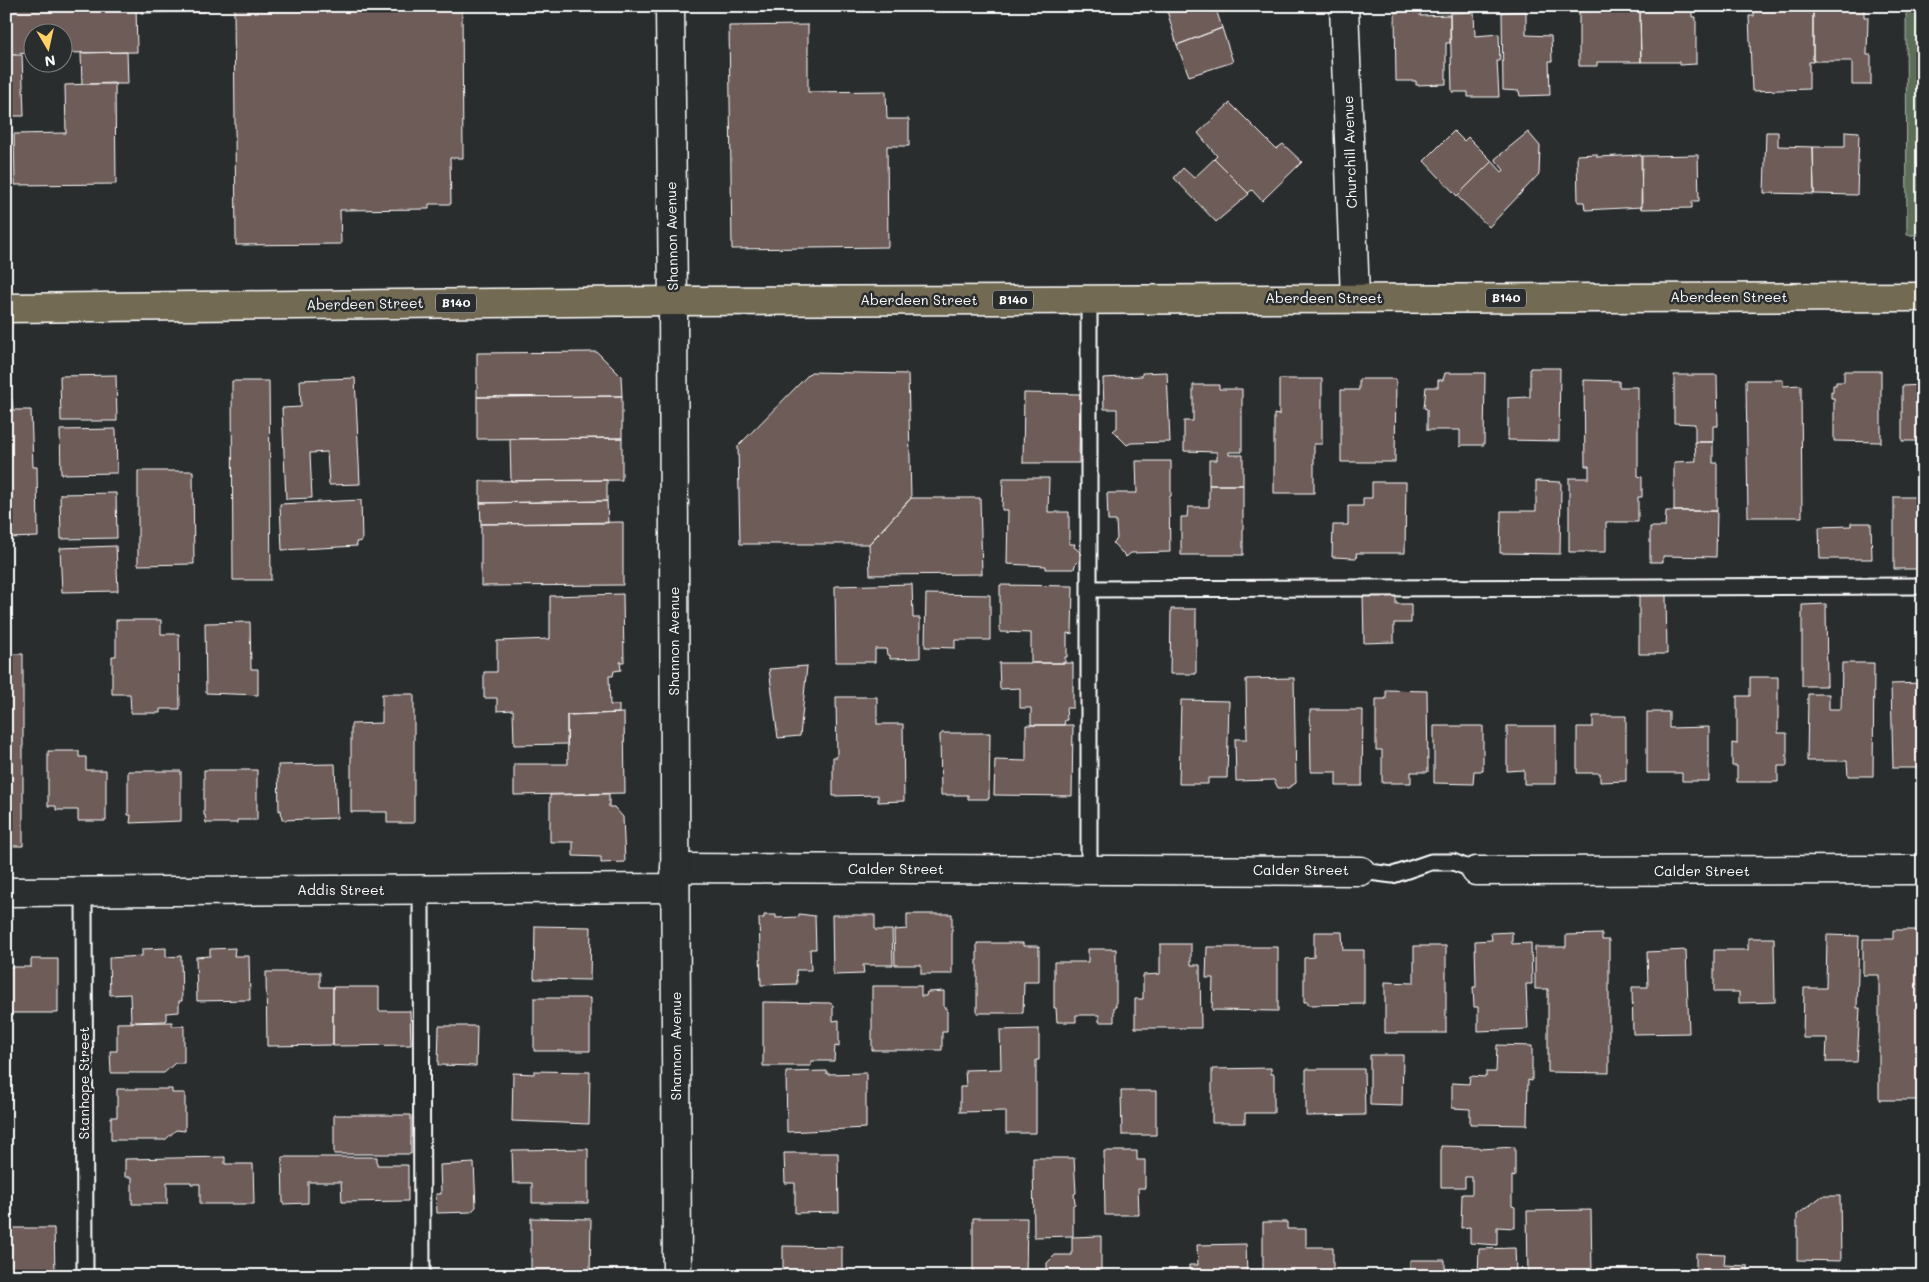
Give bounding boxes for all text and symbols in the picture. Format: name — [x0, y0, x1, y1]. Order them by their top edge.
north arrow — [22, 22, 72, 72]
text: N — [43, 51, 57, 72]
street label: Churchill Avenue — [1338, 95, 1361, 209]
street label: Shannon Avenue — [661, 181, 682, 291]
street label: Aberdeen Street — [1670, 287, 1788, 306]
street label: Aberdeen Street — [1265, 288, 1383, 307]
road number: B140 — [1486, 288, 1526, 308]
street label: Aberdeen Street — [860, 290, 978, 309]
road number: B140 — [993, 290, 1033, 310]
street label: Aberdeen Street — [306, 293, 424, 314]
road number: B140 — [436, 294, 476, 312]
street label: Shannon Avenue — [664, 587, 683, 696]
street label: Calder Street — [848, 859, 944, 878]
street label: Calder Street — [1253, 860, 1349, 879]
street label: Calder Street — [1654, 861, 1750, 880]
street label: Addis Street — [297, 880, 385, 899]
street label: Shannon Avenue — [666, 992, 685, 1101]
street label: Stanhope Street — [74, 1026, 93, 1140]

